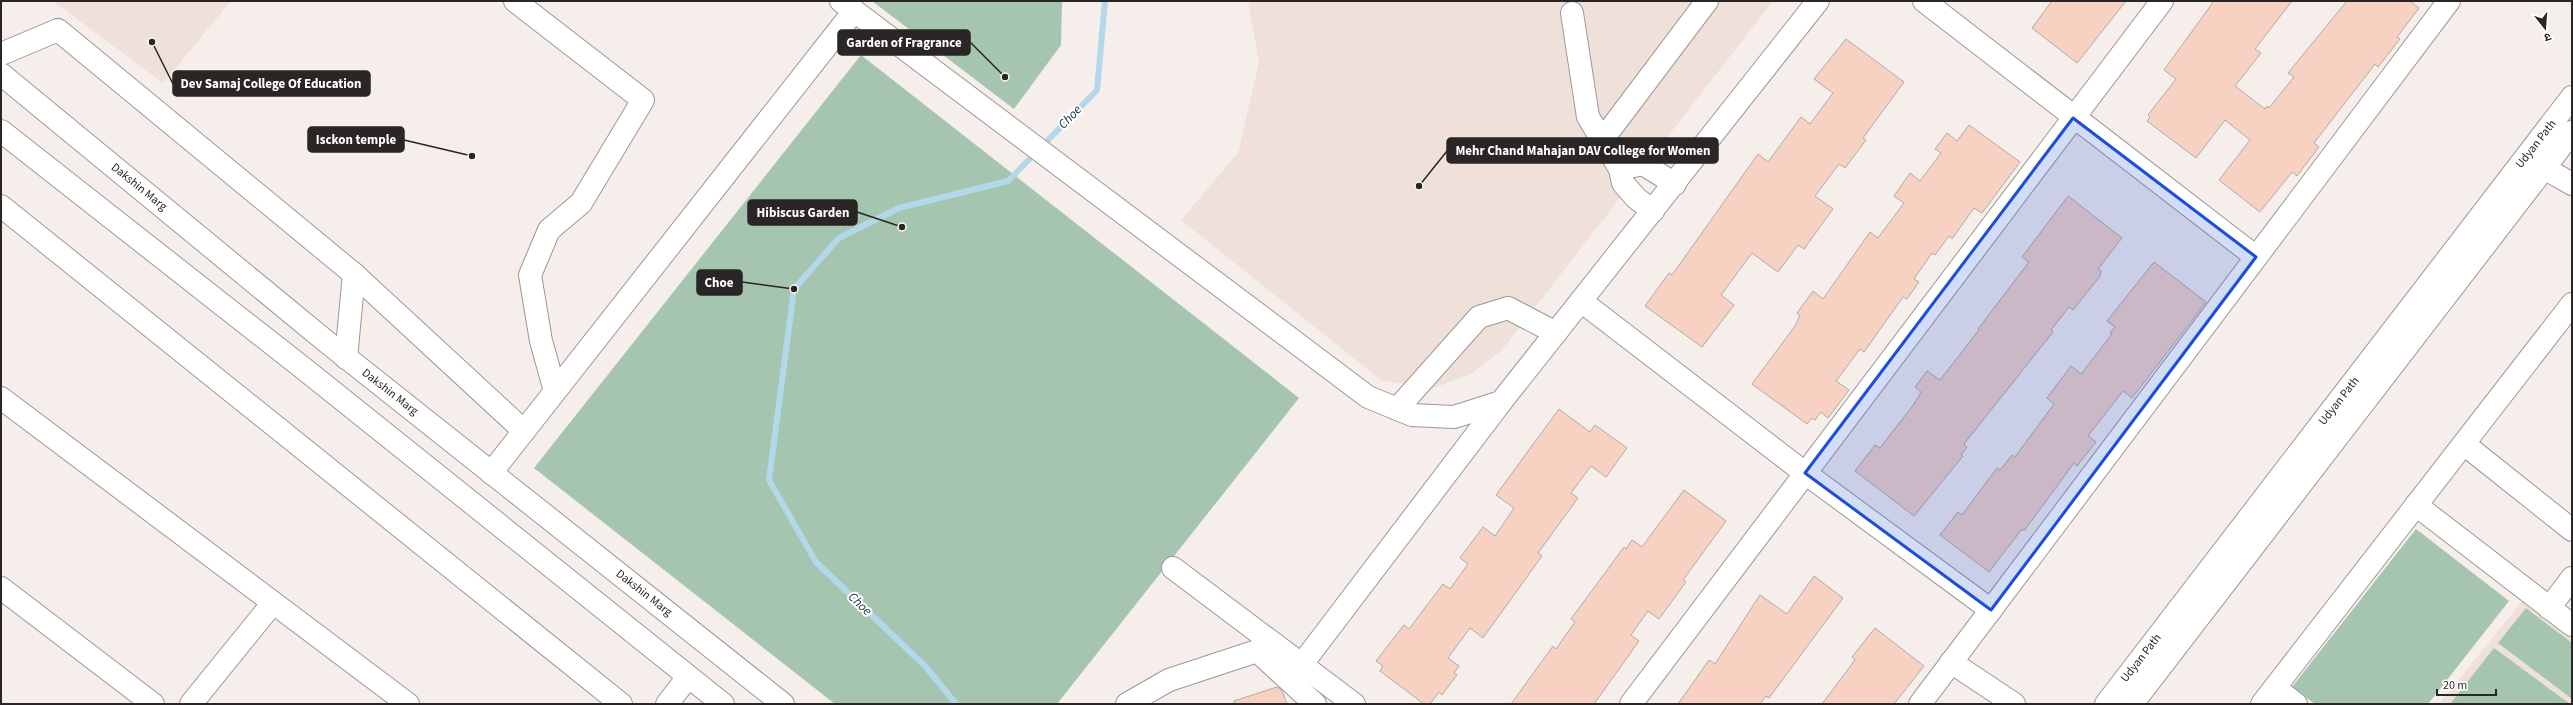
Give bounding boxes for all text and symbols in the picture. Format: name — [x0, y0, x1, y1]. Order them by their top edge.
north arrow — [2525, 8, 2565, 48]
text: उ — [2542, 29, 2553, 45]
callout: Garden of Fragrance — [838, 30, 970, 55]
text: Garden of Fragrance — [846, 34, 962, 52]
callout: Dev Samaj College Of Education — [173, 71, 370, 96]
text: Dev Samaj College Of Education — [181, 75, 362, 93]
water label: Choe — [1054, 101, 1086, 133]
street label: Udyan Path — [2512, 116, 2560, 172]
callout: Isckon temple — [308, 127, 404, 152]
text: Isckon temple — [316, 131, 396, 149]
callout: Mehr Chand Mahajan DAV College for Women — [1447, 138, 1718, 163]
text: Mehr Chand Mahajan DAV College for Women — [1455, 142, 1711, 160]
street label: Dakshin Marg — [107, 159, 171, 215]
callout: Hibiscus Garden — [748, 200, 857, 225]
text: Hibiscus Garden — [757, 204, 849, 222]
callout: Choe — [697, 270, 742, 295]
text: Choe — [705, 274, 734, 292]
street label: Dakshin Marg — [358, 364, 422, 420]
street label: Udyan Path — [2315, 373, 2363, 429]
street label: Dakshin Marg — [612, 565, 676, 621]
water label: Choe — [844, 588, 876, 620]
street label: Udyan Path — [2117, 630, 2165, 686]
scale bar — [2437, 671, 2496, 697]
text: 20 m — [2443, 677, 2467, 694]

